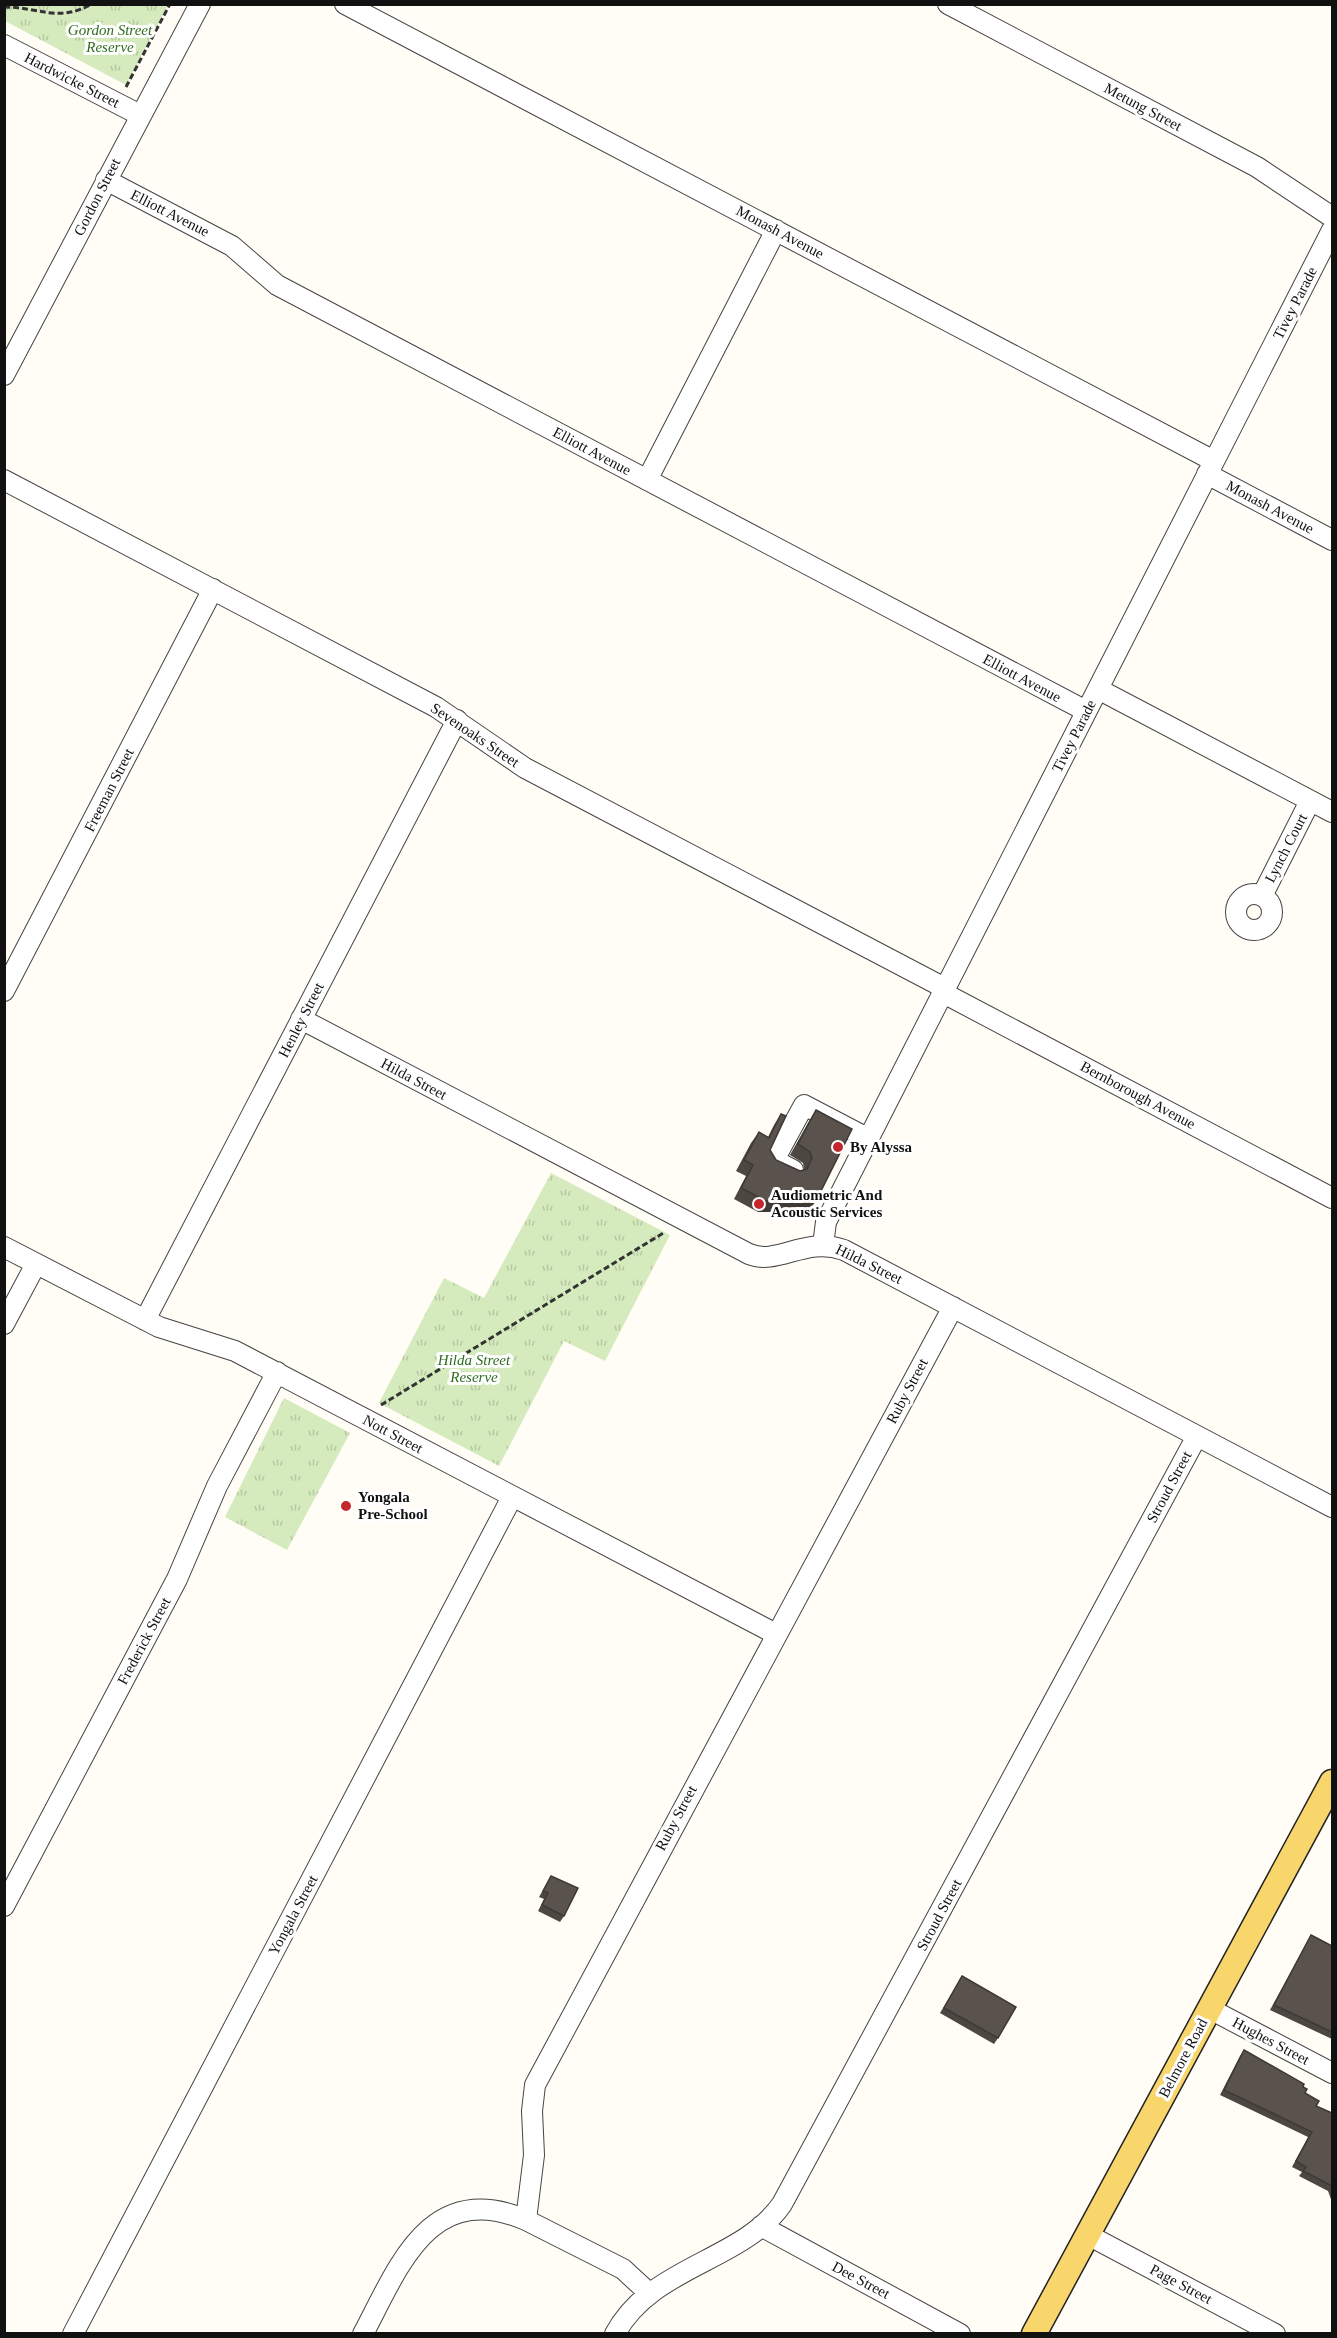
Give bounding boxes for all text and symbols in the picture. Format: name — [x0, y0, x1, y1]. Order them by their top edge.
park label: Gordon Street Reserve — [68, 22, 153, 55]
street label: Hardwicke Street — [22, 49, 123, 111]
street label: Metung Street — [1102, 80, 1185, 134]
street label: Gordon Street — [71, 155, 124, 238]
street label: Elliott Avenue — [128, 186, 212, 240]
street label: Monash Avenue — [734, 202, 827, 262]
street label: Tivey Parade — [1270, 264, 1320, 342]
street label: Elliott Avenue — [550, 424, 634, 478]
street label: Monash Avenue — [1224, 477, 1317, 537]
street label: Elliott Avenue — [980, 651, 1064, 705]
street label: Tivey Parade — [1049, 697, 1099, 775]
street label: Sevenoaks Street — [428, 700, 523, 771]
street label: Freeman Street — [81, 745, 137, 834]
street label: Lynch Court — [1262, 810, 1311, 885]
street label: Henley Street — [275, 979, 327, 1060]
street label: Hilda Street — [378, 1055, 450, 1103]
street label: Bernborough Avenue — [1078, 1058, 1198, 1132]
place label: By Alyssa — [850, 1139, 913, 1155]
marker: By Alyssa — [831, 1140, 845, 1154]
place label: Audiometric And Acoustic Services — [771, 1187, 883, 1220]
marker: Audiometric And Acoustic Services — [752, 1197, 766, 1211]
street label: Hilda Street — [833, 1241, 906, 1287]
park label: Hilda Street Reserve — [437, 1352, 511, 1385]
street label: Ruby Street — [883, 1355, 931, 1426]
street label: Nott Street — [360, 1412, 426, 1457]
street label: Stroud Street — [1143, 1448, 1195, 1526]
place label: Yongala Pre-School — [358, 1489, 428, 1522]
marker: Yongala Pre-School — [339, 1499, 353, 1513]
street label: Frederick Street — [114, 1594, 174, 1687]
street label: Ruby Street — [652, 1782, 700, 1853]
street label: Yongala Street — [265, 1872, 321, 1958]
street label: Stroud Street — [913, 1876, 965, 1954]
street label: Hughes Street — [1230, 2014, 1313, 2068]
street label: Belmore Road — [1155, 2015, 1211, 2100]
street label: Dee Street — [829, 2258, 893, 2302]
street label: Page Street — [1147, 2261, 1215, 2307]

